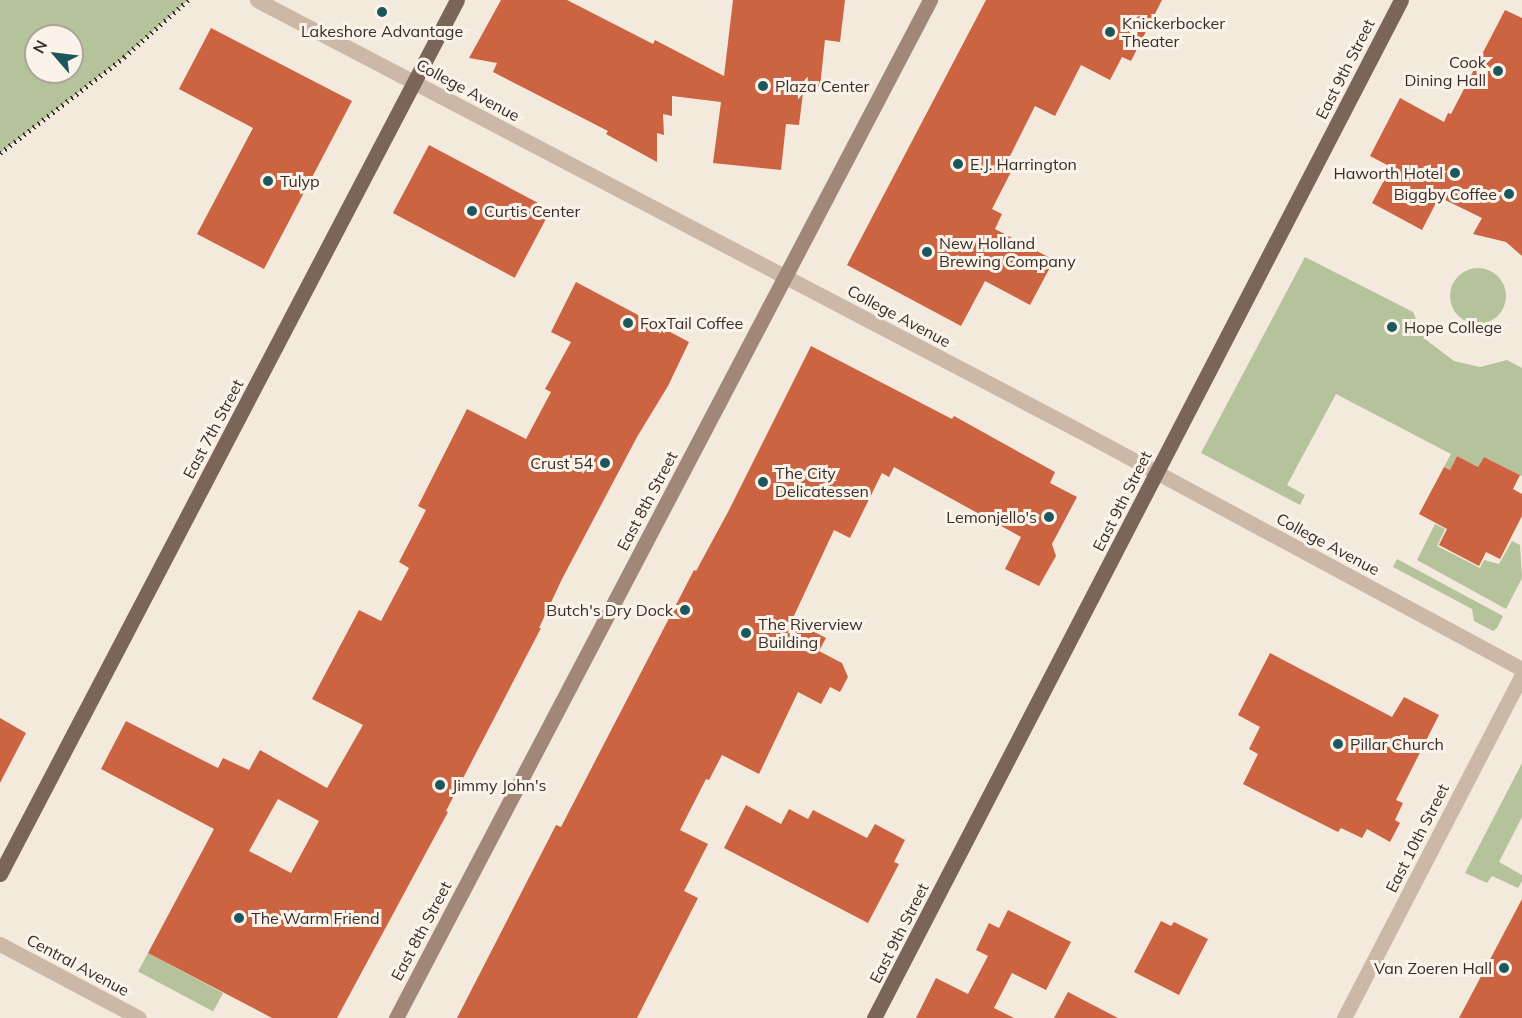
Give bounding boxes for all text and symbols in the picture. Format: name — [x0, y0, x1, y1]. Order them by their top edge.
marker: Lakeshore Advantage — [375, 5, 389, 19]
place label: Knickerbocker Theater — [1122, 13, 1225, 51]
street label: East 9th Street — [1312, 16, 1378, 122]
place label: Lakeshore Advantage — [301, 21, 463, 41]
north arrow — [24, 24, 84, 84]
marker: Knickerbocker Theater — [1103, 25, 1117, 39]
text: N — [28, 36, 52, 57]
place label: Cook Dining Hall — [1404, 52, 1486, 90]
street label: College Avenue — [413, 55, 523, 125]
marker: Cook Dining Hall — [1491, 64, 1505, 78]
place label: Plaza Center — [775, 76, 869, 96]
marker: Plaza Center — [756, 79, 770, 93]
place label: E.J. Harrington — [970, 154, 1077, 174]
marker: E.J. Harrington — [951, 157, 965, 171]
place label: Haworth Hotel — [1334, 163, 1443, 183]
marker: Haworth Hotel — [1448, 166, 1462, 180]
place label: Tulyp — [280, 171, 320, 191]
marker: Tulyp — [261, 174, 275, 188]
place label: Biggby Coffee — [1394, 184, 1497, 204]
marker: Biggby Coffee — [1502, 187, 1516, 201]
place label: Curtis Center — [484, 201, 580, 221]
marker: Curtis Center — [465, 204, 479, 218]
place label: New Holland Brewing Company — [939, 233, 1076, 271]
marker: New Holland Brewing Company — [920, 245, 934, 259]
street label: College Avenue — [844, 281, 954, 351]
place label: FoxTail Coffee — [640, 313, 743, 333]
marker: FoxTail Coffee — [621, 316, 635, 330]
place label: Hope College — [1404, 317, 1502, 337]
marker: Hope College — [1385, 320, 1399, 334]
street label: East 7th Street — [179, 376, 247, 482]
street label: East 8th Street — [613, 448, 681, 554]
street label: East 9th Street — [1089, 448, 1155, 554]
place label: Crust 54 — [530, 453, 593, 473]
marker: Crust 54 — [598, 456, 612, 470]
place label: The City Delicatessen — [775, 463, 869, 501]
marker: The City Delicatessen — [756, 475, 770, 489]
place label: Lemonjello's — [946, 507, 1037, 527]
street label: College Avenue — [1273, 509, 1383, 579]
marker: Lemonjello's — [1042, 510, 1056, 524]
place label: Butch's Dry Dock — [546, 600, 673, 620]
marker: Butch's Dry Dock — [678, 603, 692, 617]
place label: The Riverview Building — [758, 614, 863, 652]
marker: The Riverview Building — [739, 626, 753, 640]
place label: Pillar Church — [1350, 734, 1444, 754]
marker: Pillar Church — [1331, 737, 1345, 751]
place label: Jimmy John's — [452, 775, 546, 795]
marker: Jimmy John's — [433, 778, 447, 792]
street label: East 10th Street — [1381, 781, 1453, 895]
street label: East 8th Street — [387, 878, 455, 984]
street label: East 9th Street — [866, 880, 932, 986]
place label: The Warm Friend — [251, 908, 380, 928]
marker: The Warm Friend — [232, 911, 246, 925]
street label: Central Avenue — [24, 930, 132, 1000]
place label: Van Zoeren Hall — [1374, 958, 1492, 978]
marker: Van Zoeren Hall — [1497, 961, 1511, 975]

